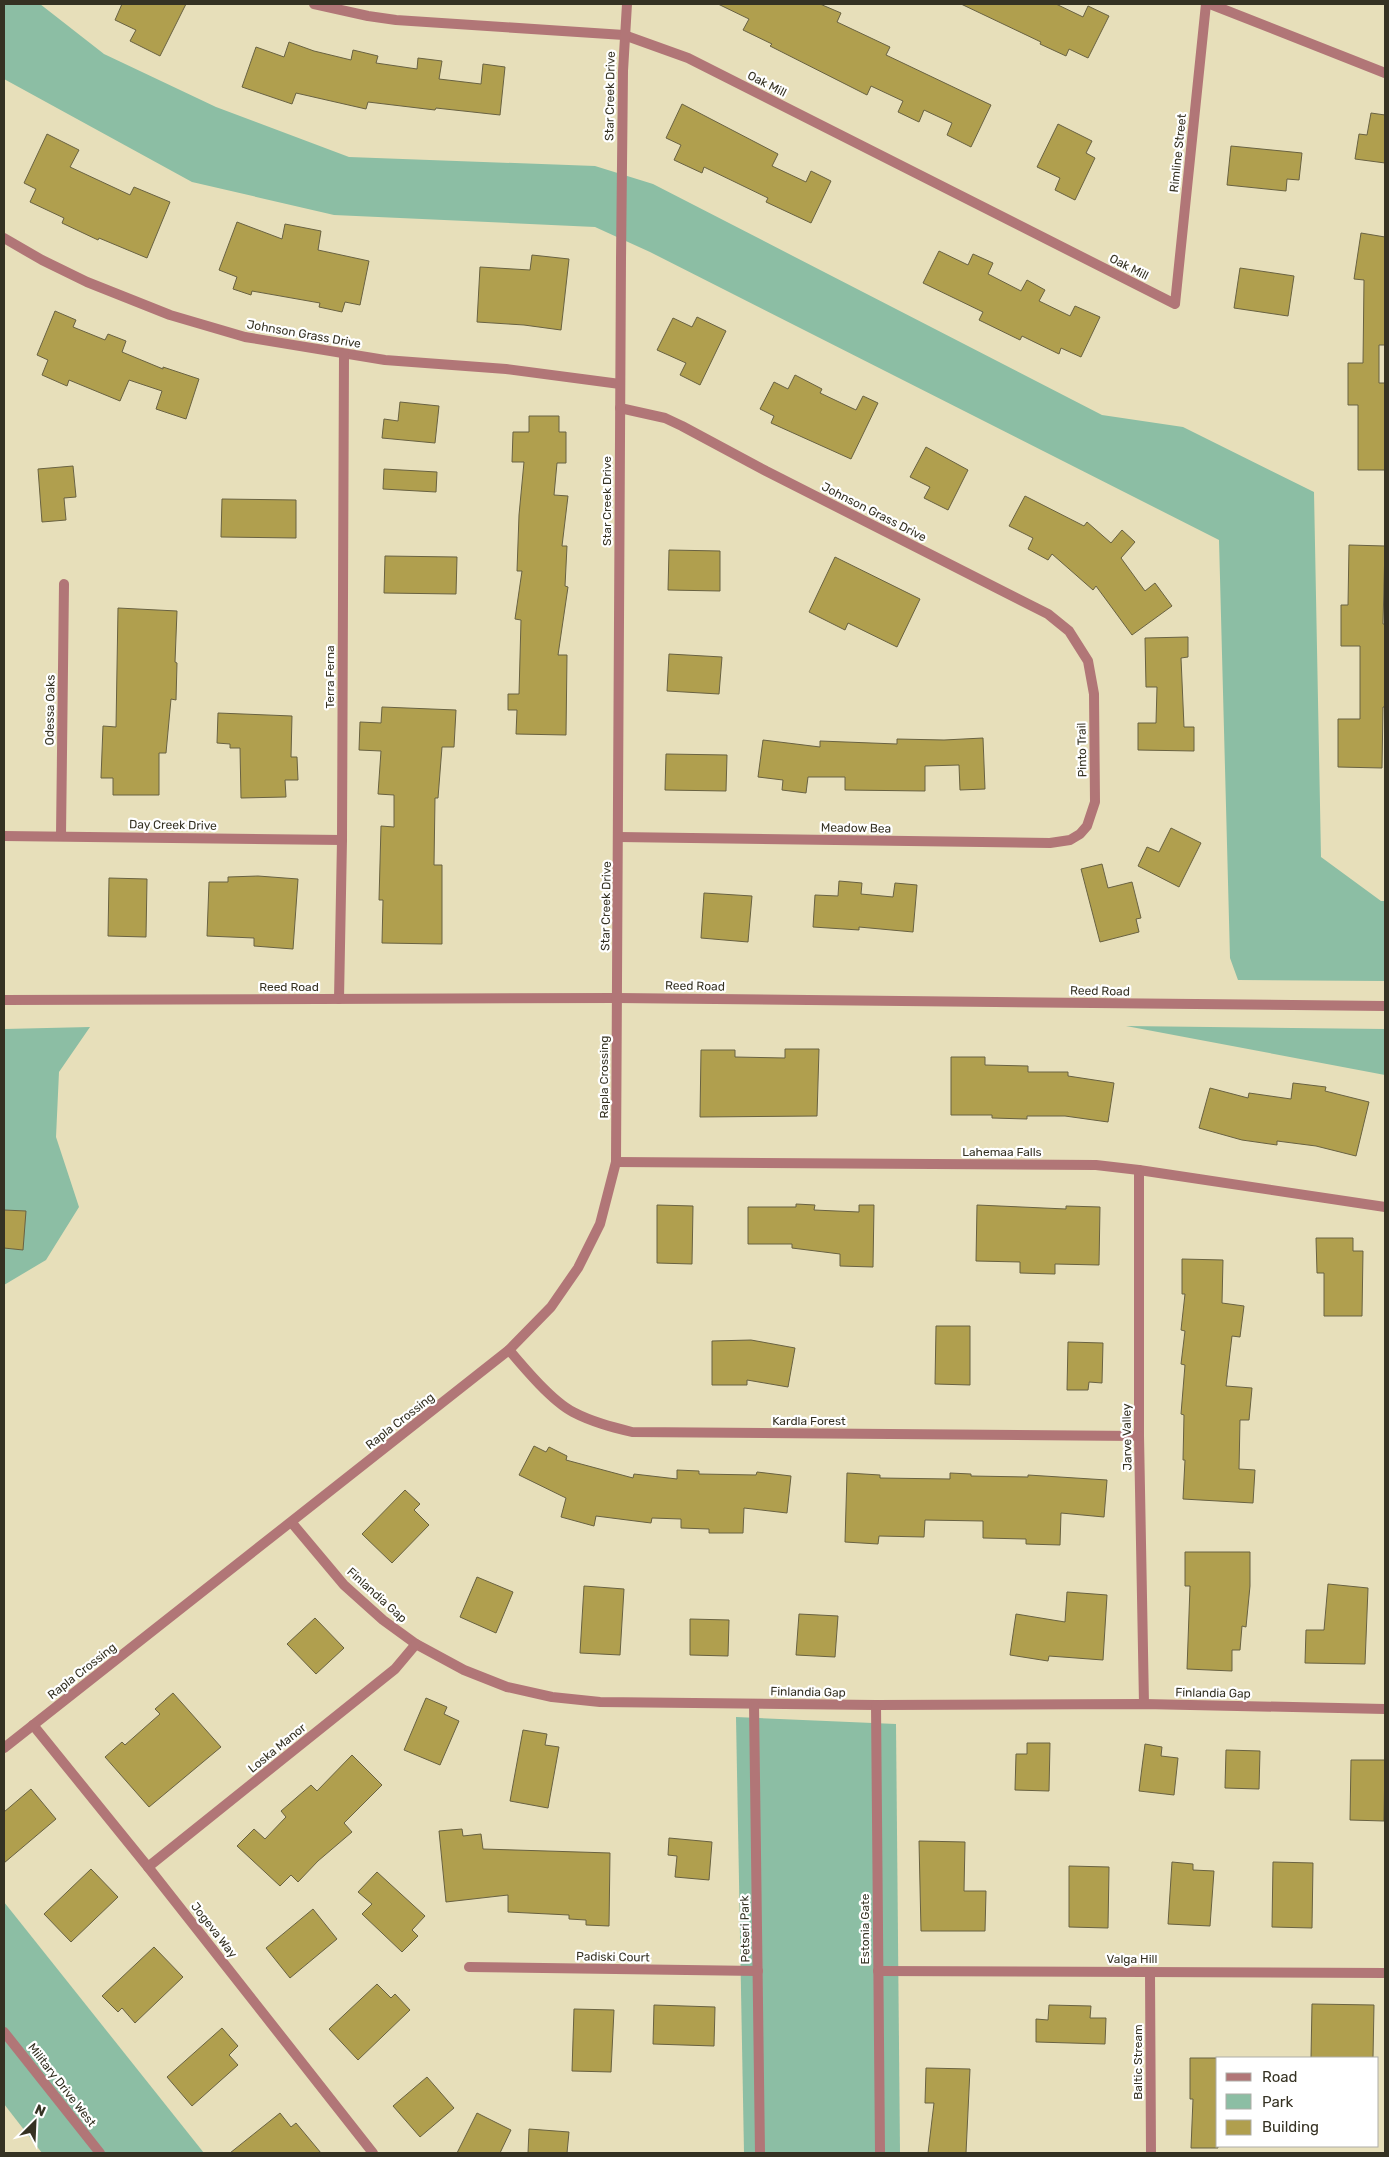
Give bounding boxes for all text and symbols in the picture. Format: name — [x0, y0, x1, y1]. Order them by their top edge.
street label: Star Creek Drive — [602, 51, 618, 141]
street label: Oak Mill — [745, 68, 789, 100]
street label: Rimline Street — [1167, 113, 1189, 193]
street label: Oak Mill — [1107, 251, 1151, 283]
street label: Johnson Grass Drive — [246, 317, 362, 351]
street label: Star Creek Drive — [600, 456, 614, 546]
street label: Johnson Grass Drive — [819, 480, 929, 545]
street label: Terra Ferna — [323, 645, 337, 709]
street label: Odessa Oaks — [42, 675, 58, 745]
street label: Pinto Trail — [1075, 722, 1089, 778]
street label: Day Creek Drive — [129, 817, 217, 833]
street label: Meadow Bea — [821, 820, 891, 836]
street label: Star Creek Drive — [598, 861, 614, 951]
street label: Reed Road — [665, 978, 725, 994]
street label: Reed Road — [259, 980, 319, 994]
street label: Reed Road — [1070, 983, 1130, 999]
street label: Rapla Crossing — [597, 1035, 611, 1119]
street label: Lahemaa Falls — [962, 1145, 1042, 1159]
street label: Rapla Crossing — [363, 1390, 437, 1452]
street label: Jarve Valley — [1119, 1403, 1135, 1471]
street label: Kardla Forest — [772, 1414, 846, 1428]
street label: Finlandia Gap — [344, 1565, 410, 1625]
street label: Rapla Crossing — [45, 1640, 119, 1702]
street label: Finlandia Gap — [770, 1684, 846, 1700]
street label: Finlandia Gap — [1175, 1685, 1251, 1701]
street label: Loska Manor — [245, 1720, 309, 1776]
street label: Estonia Gate — [858, 1893, 872, 1964]
street label: Petseri Park — [737, 1894, 753, 1963]
street label: Jogeva Way — [188, 1900, 240, 1961]
street label: Padiski Court — [576, 1949, 650, 1965]
street label: Valga Hill — [1107, 1952, 1157, 1966]
street label: Baltic Stream — [1131, 2024, 1145, 2100]
street label: Military Drive West — [25, 2041, 99, 2130]
legend — [1216, 2057, 1379, 2147]
text: Road — [1262, 2068, 1298, 2086]
text: Park — [1262, 2093, 1293, 2111]
north arrow — [10, 2097, 60, 2147]
text: N — [32, 2101, 48, 2120]
text: Building — [1262, 2118, 1319, 2136]

